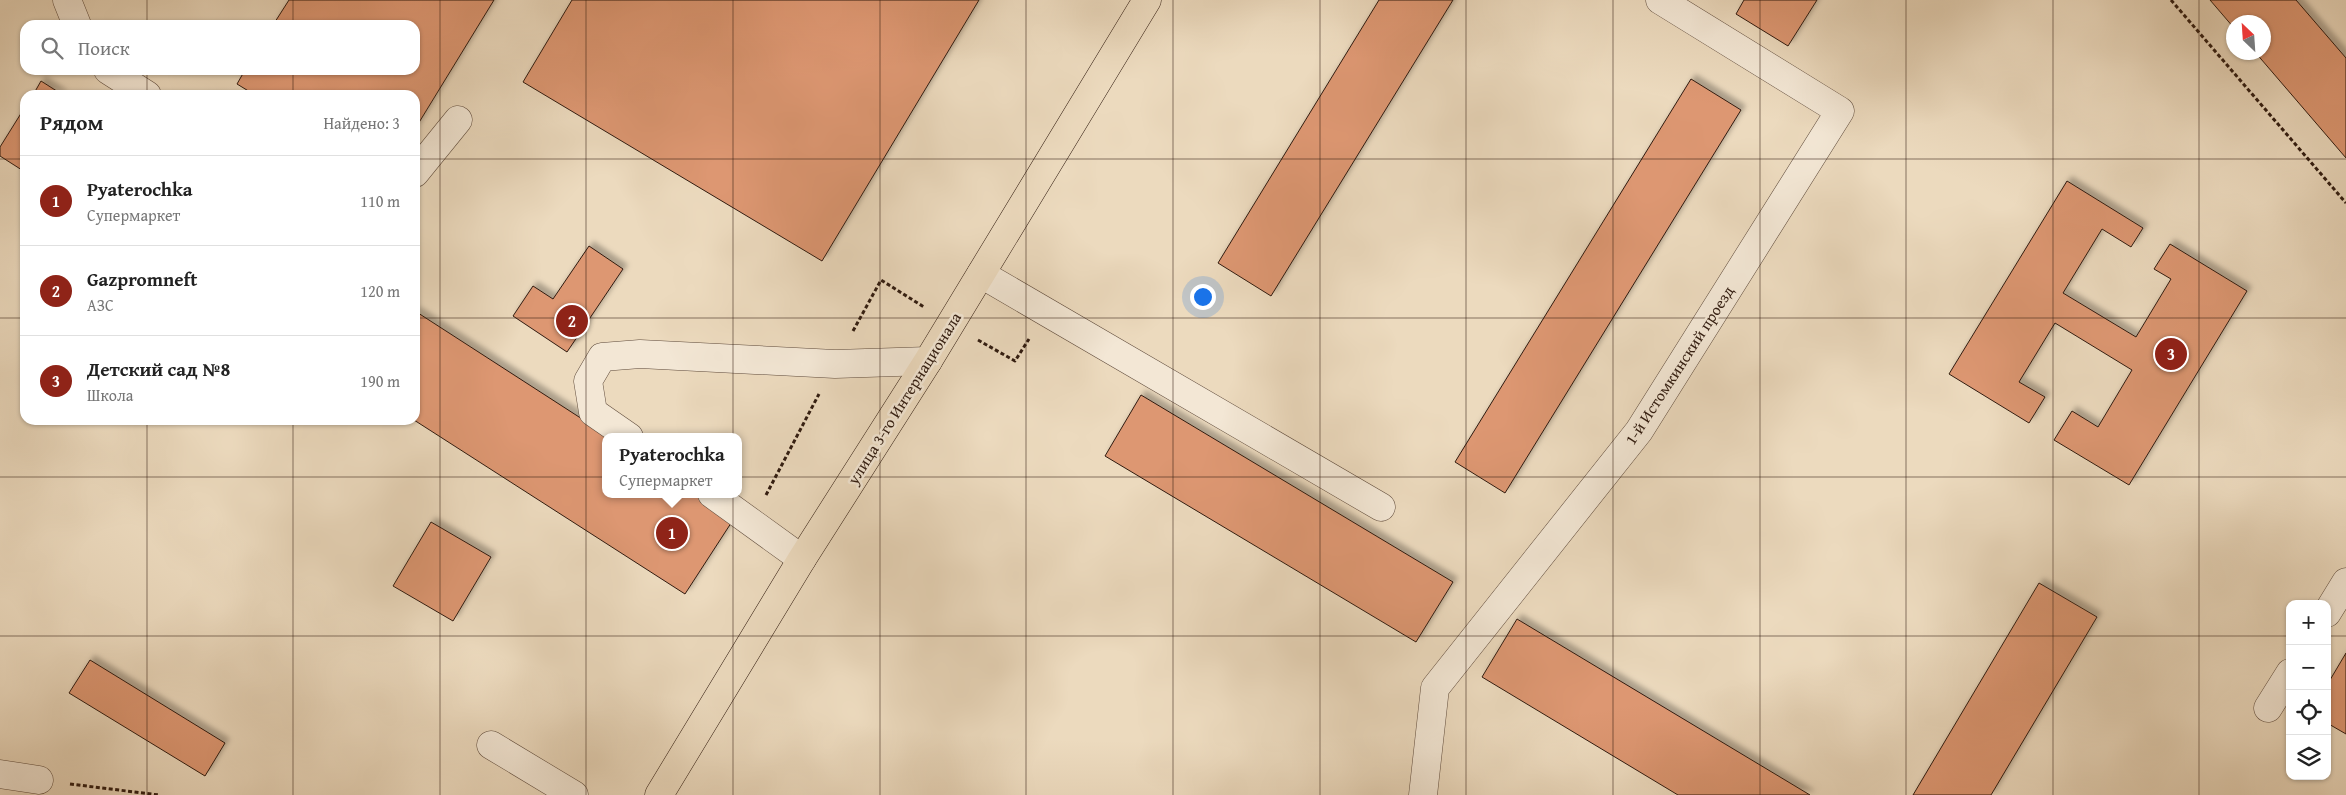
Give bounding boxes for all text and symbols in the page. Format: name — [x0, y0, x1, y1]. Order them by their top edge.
north arrow — [2226, 15, 2271, 60]
search box — [20, 20, 420, 75]
icon: search — [38, 34, 66, 62]
text: Поиск — [78, 34, 130, 62]
text: Рядом — [40, 107, 103, 138]
text: Найдено: 3 — [323, 111, 400, 135]
text: Pyaterochka — [87, 175, 193, 203]
text: 1 — [52, 189, 60, 213]
text: 110 m — [360, 189, 400, 213]
text: Супермаркет — [87, 203, 180, 227]
text: Gazpromneft — [87, 265, 197, 293]
text: 2 — [52, 279, 60, 303]
text: 120 m — [360, 279, 400, 303]
street label: 1-й Истомкинский проезд — [1618, 280, 1740, 449]
your location — [1190, 284, 1216, 310]
text: АЗС — [87, 293, 114, 317]
pin: 2 — [556, 302, 588, 340]
street label: улица 3-го Интернационала — [840, 307, 967, 490]
pin: 3 — [2155, 335, 2187, 373]
text: Детский сад №8 — [87, 355, 230, 383]
text: 3 — [52, 369, 60, 393]
text: 190 m — [360, 369, 400, 393]
text: Школа — [87, 383, 133, 407]
popup — [602, 433, 742, 498]
text: Pyaterochka — [619, 440, 725, 468]
text: Супермаркет — [619, 468, 713, 492]
pin: 1 — [656, 514, 688, 552]
map controls — [2286, 600, 2331, 780]
button: + — [2286, 600, 2331, 645]
button: − — [2286, 645, 2331, 690]
button: locate — [2286, 690, 2331, 735]
button: layers — [2286, 735, 2331, 780]

